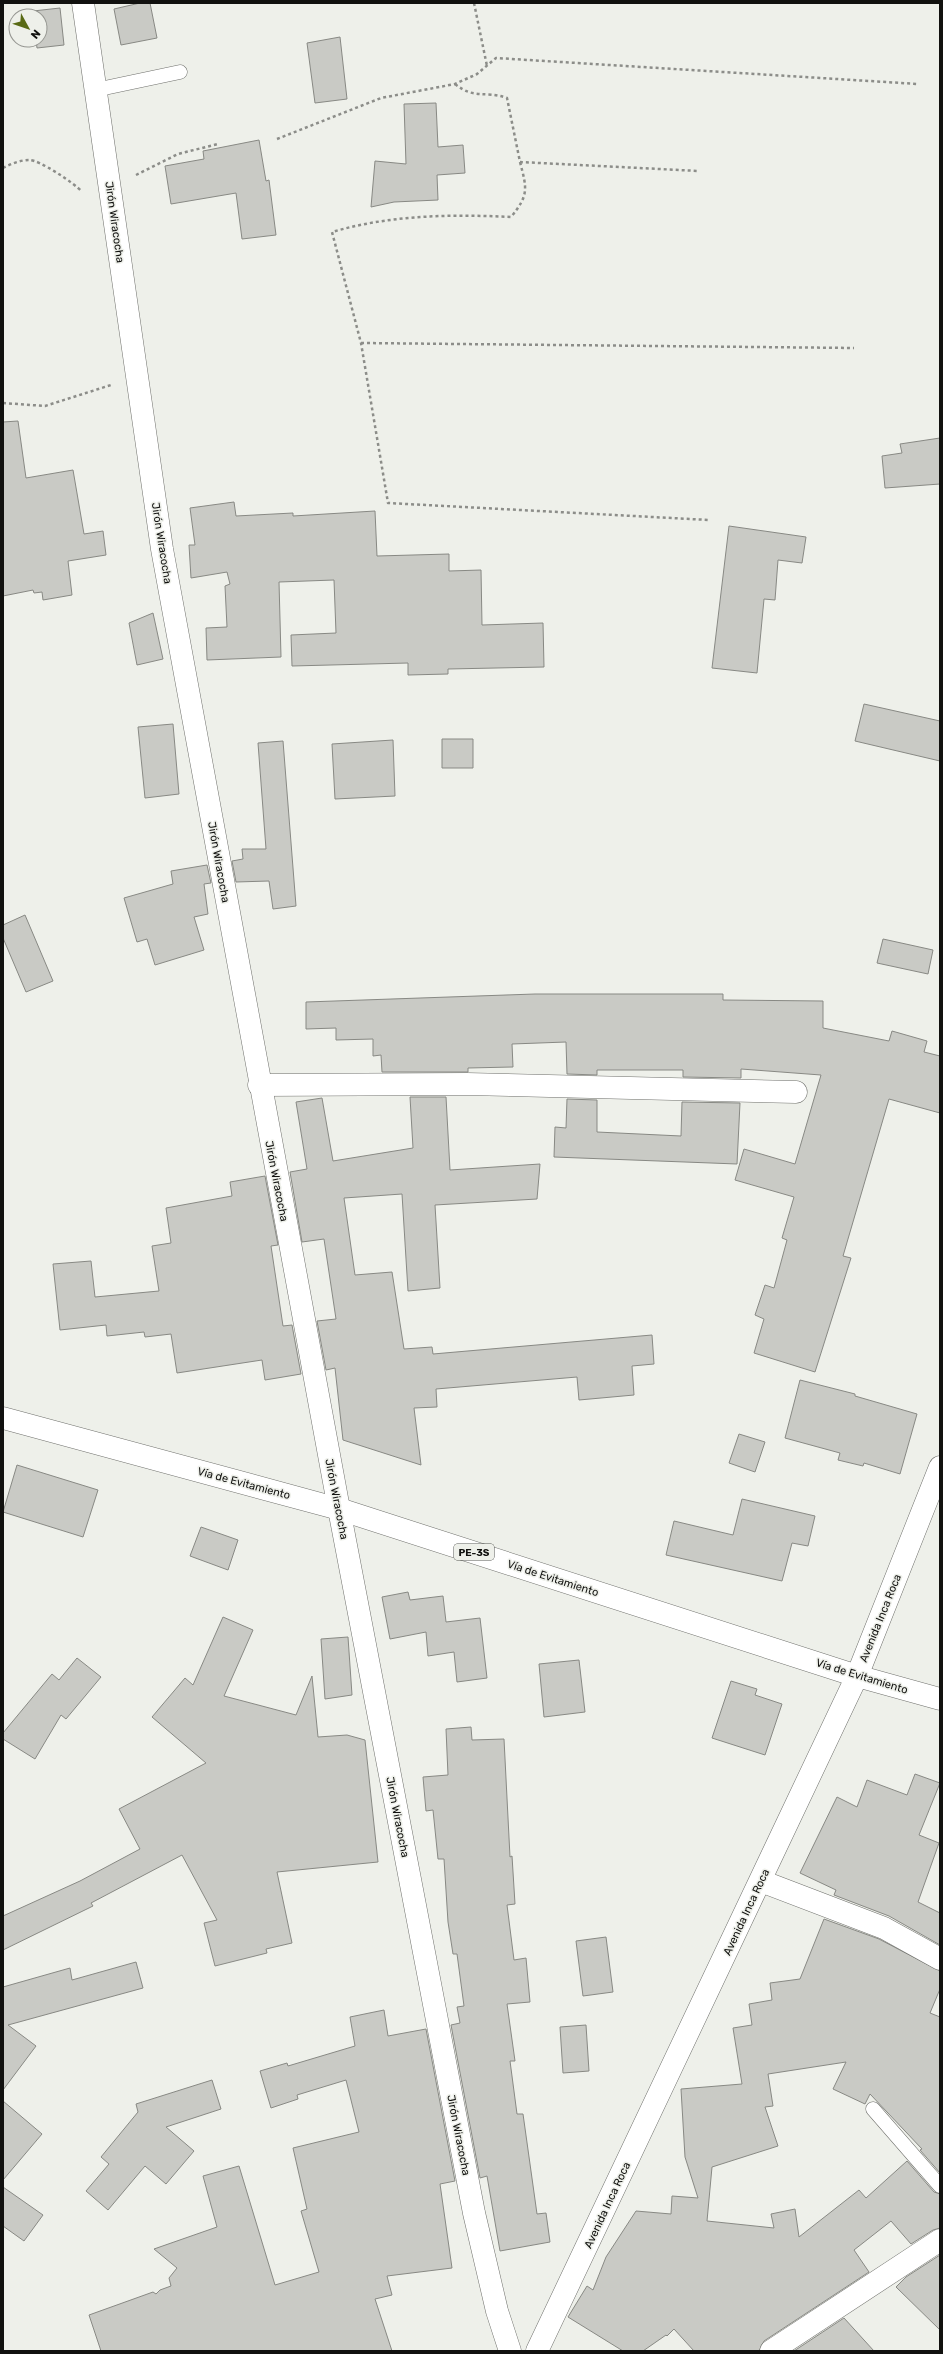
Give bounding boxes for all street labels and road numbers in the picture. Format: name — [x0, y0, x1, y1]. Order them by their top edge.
street label: Jirón Wiracocha — [102, 181, 127, 264]
street label: Jirón Wiracocha — [149, 502, 174, 585]
street label: Jirón Wiracocha — [205, 821, 232, 904]
street label: Jirón Wiracocha — [262, 1140, 291, 1223]
street label: Jirón Wiracocha — [322, 1458, 351, 1541]
street label: Vía de Evitamiento — [196, 1465, 292, 1502]
road number: PE-3S — [454, 1544, 494, 1560]
street label: Vía de Evitamiento — [505, 1558, 600, 1599]
street label: Avenida Inca Roca — [857, 1572, 904, 1664]
street label: Vía de Evitamiento — [814, 1656, 909, 1697]
street label: Jirón Wiracocha — [383, 1776, 412, 1859]
street label: Avenida Inca Roca — [721, 1867, 772, 1957]
street label: Jirón Wiracocha — [444, 2094, 473, 2177]
street label: Avenida Inca Roca — [582, 2160, 633, 2250]

